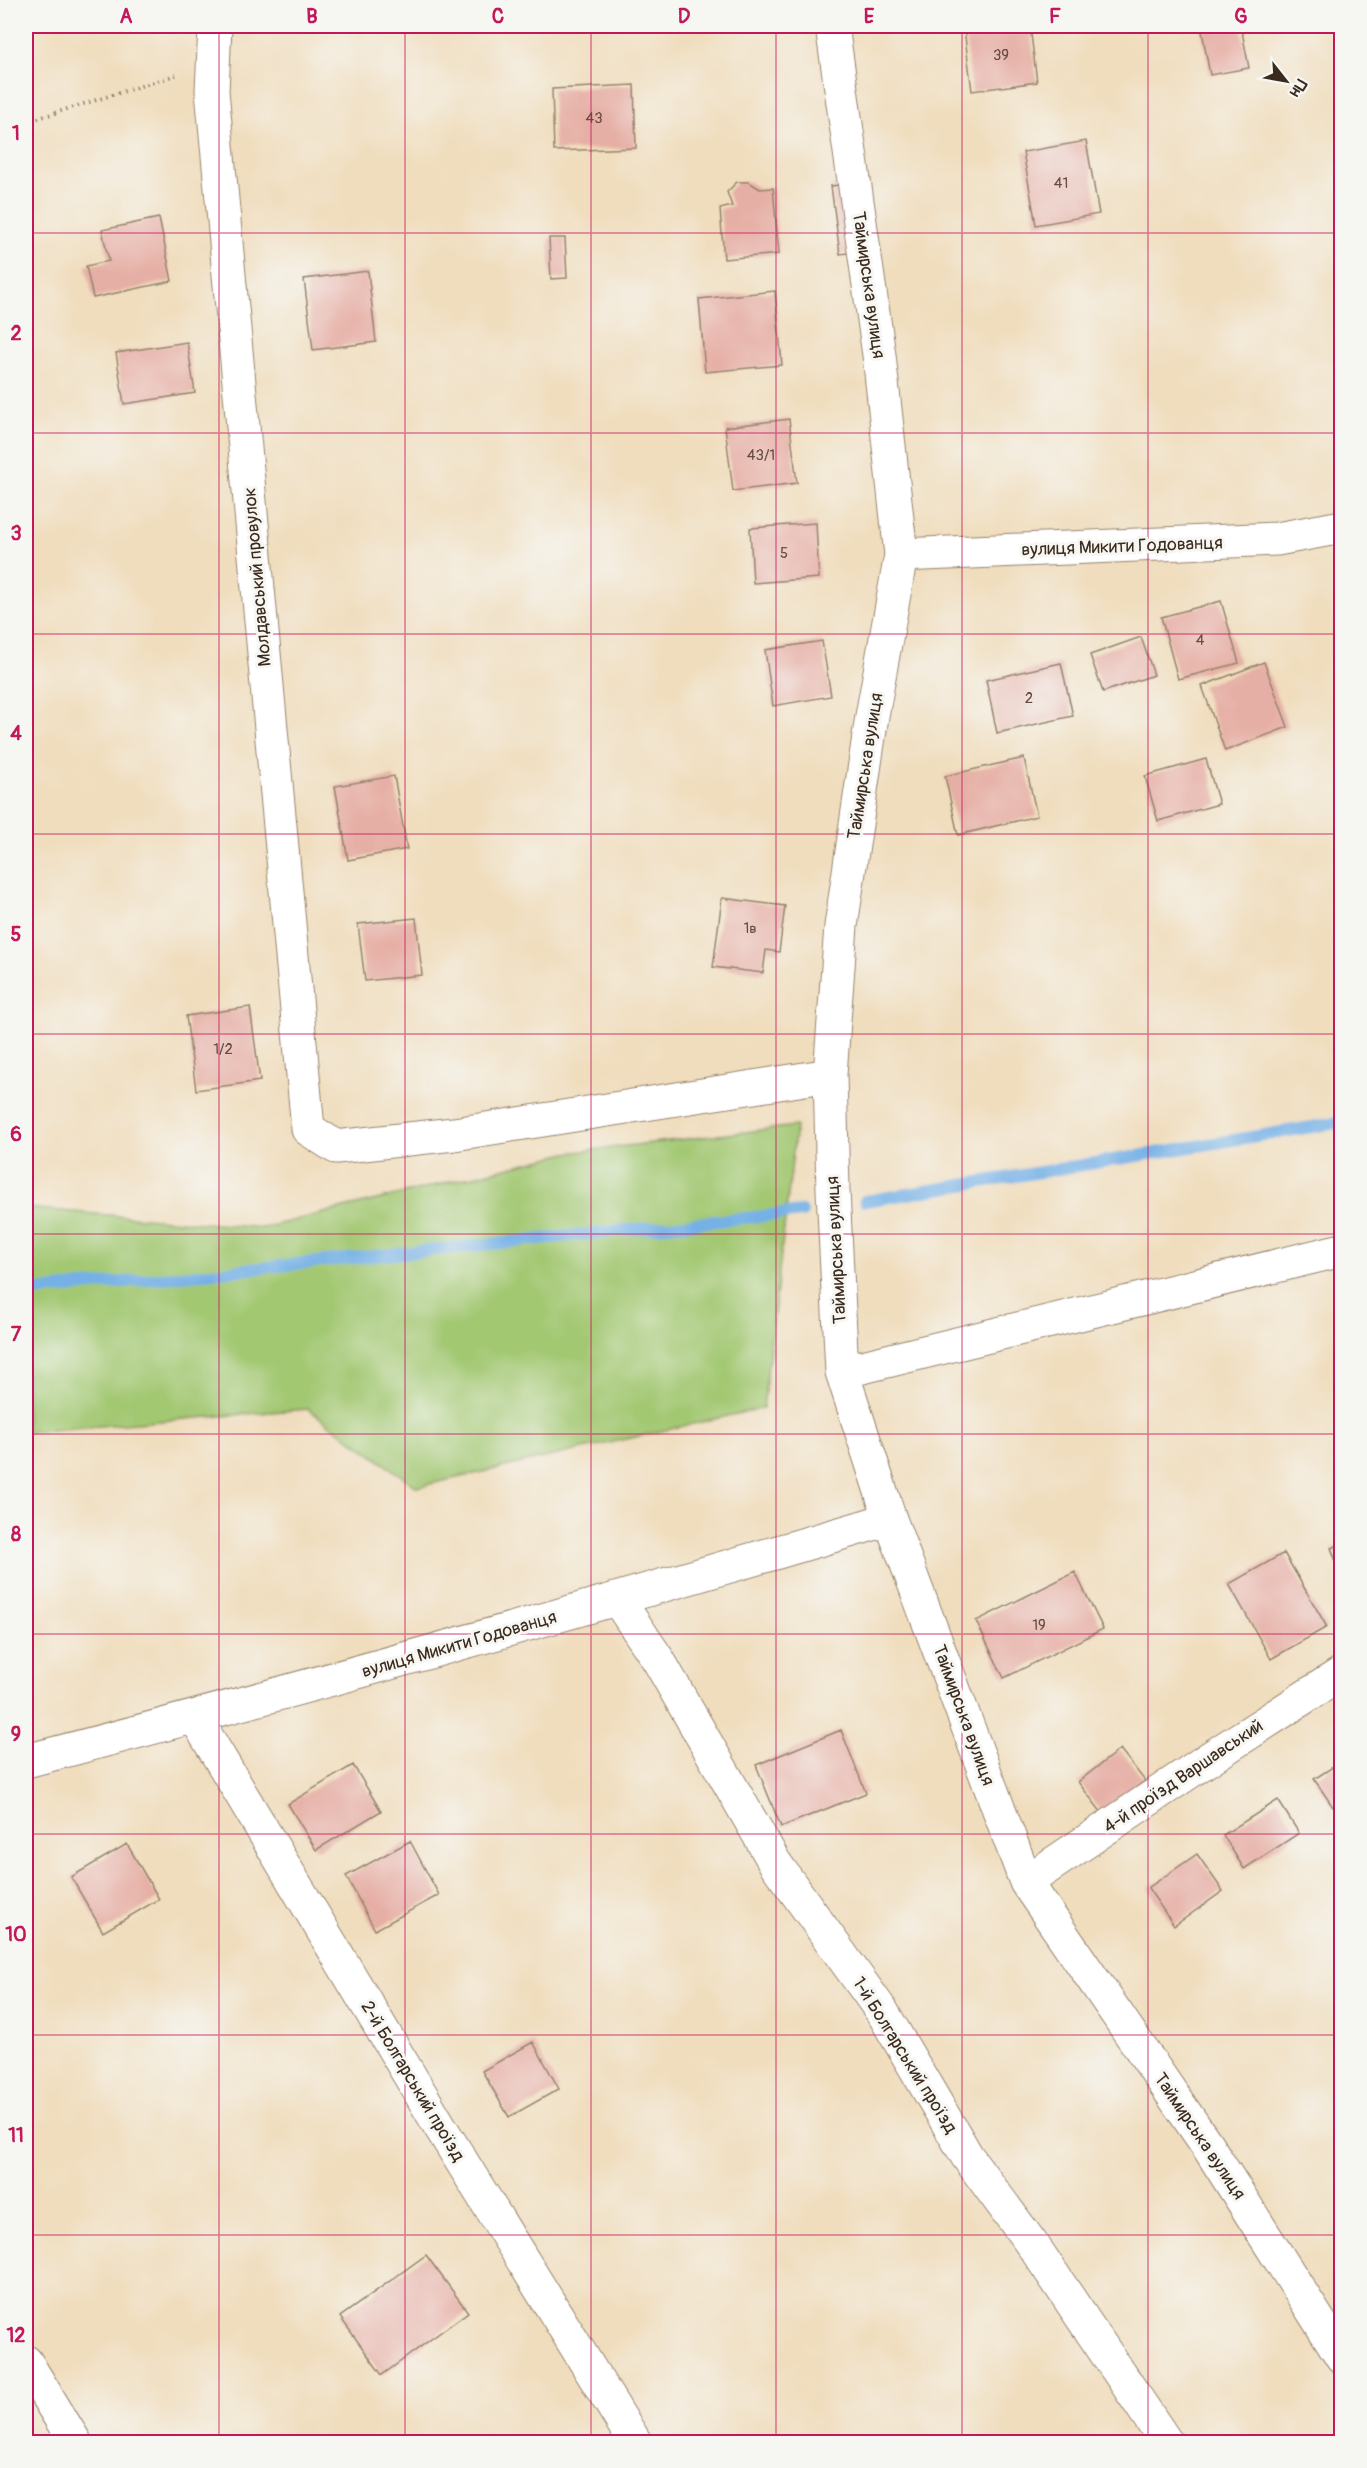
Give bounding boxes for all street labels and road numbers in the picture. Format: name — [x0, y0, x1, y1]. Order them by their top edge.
street label: Таймирська вулиця — [847, 210, 890, 360]
street label: Молдавський провулок — [238, 486, 277, 667]
street label: вулиця Микити Годованця — [1021, 531, 1223, 562]
street label: Таймирська вулиця — [843, 691, 888, 841]
street label: Таймирська вулиця — [821, 1175, 852, 1325]
street label: вулиця Микити Годованця — [359, 1606, 559, 1683]
street label: Таймирська вулиця — [927, 1642, 1000, 1789]
street label: 4-й проїзд Варшавський — [1099, 1714, 1268, 1838]
street label: 1-й Болгарський проїзд — [847, 1973, 962, 2138]
street label: 2-й Болгарський проїзд — [355, 1997, 470, 2166]
street label: Таймирська вулиця — [1149, 2068, 1251, 2204]

